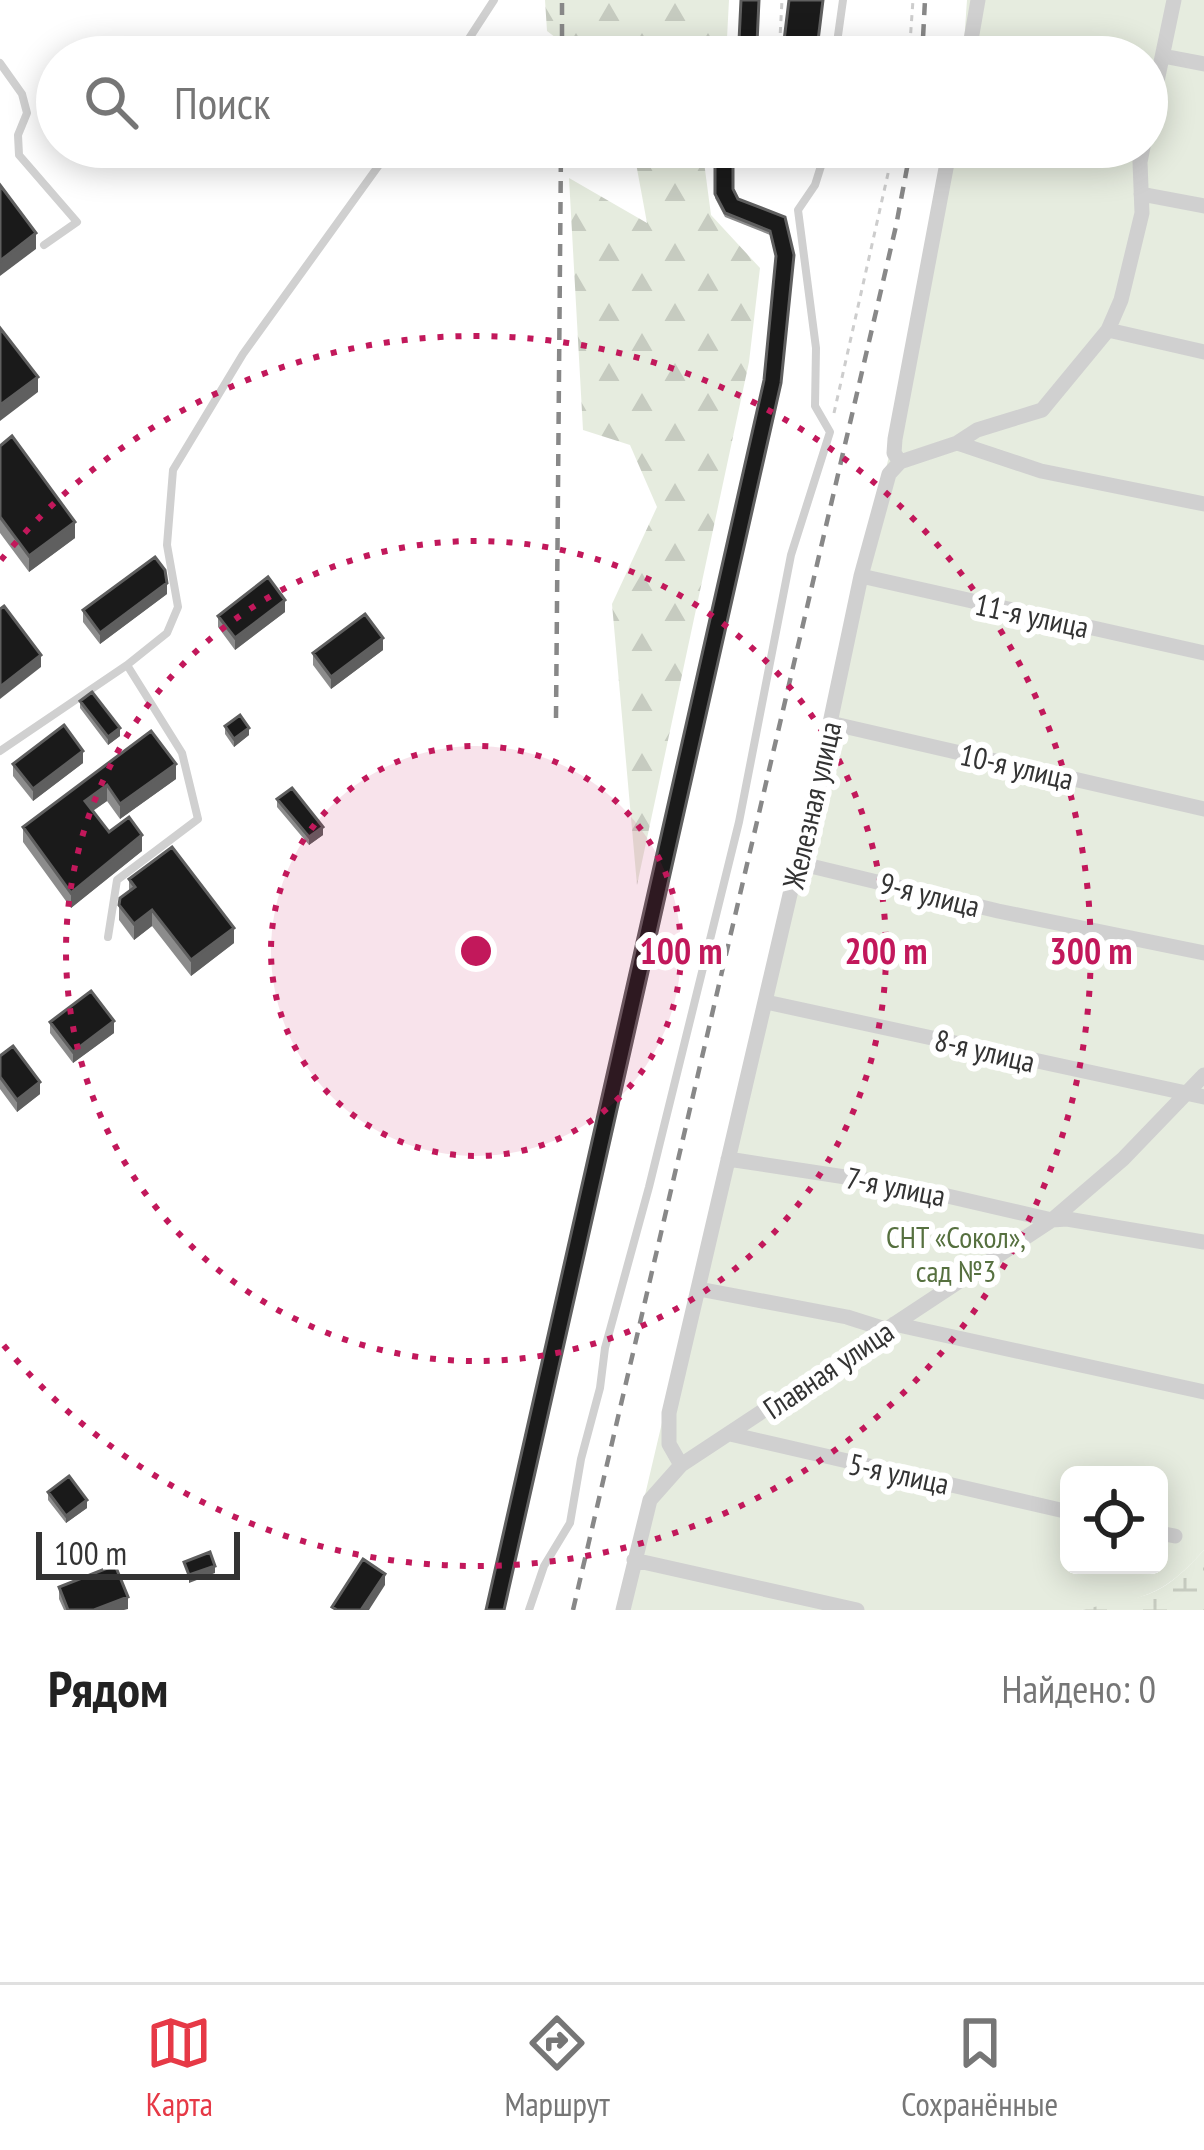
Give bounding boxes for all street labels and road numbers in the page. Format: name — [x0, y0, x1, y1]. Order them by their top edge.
street label: 11-я улица — [972, 584, 1092, 646]
street label: Железная улица — [773, 718, 849, 893]
street label: 10-я улица — [957, 734, 1077, 798]
street label: 9-я улица — [876, 863, 984, 925]
street label: 8-я улица — [931, 1020, 1039, 1080]
street label: 7-я улица — [843, 1157, 949, 1215]
street label: Главная улица — [755, 1311, 901, 1427]
street label: 5-я улица — [845, 1443, 953, 1503]

